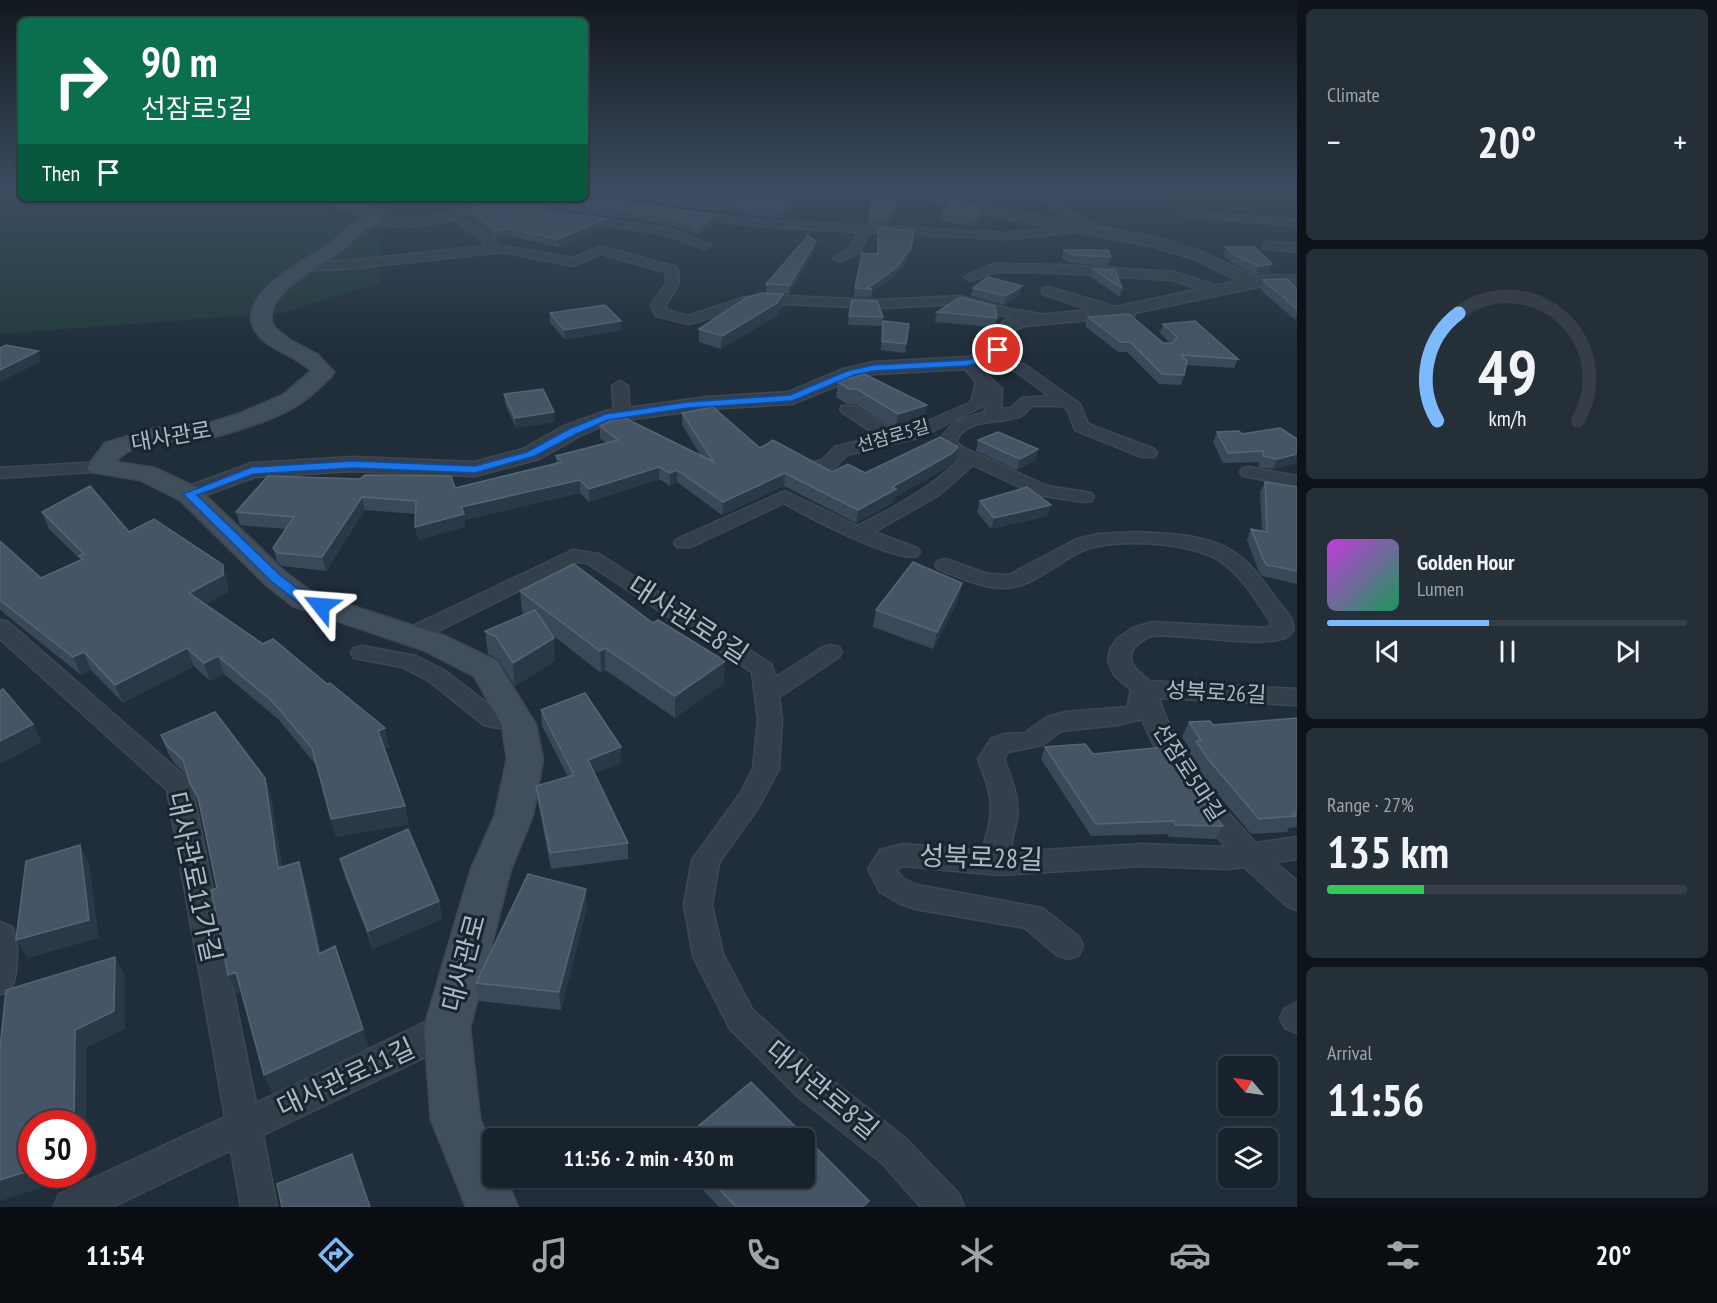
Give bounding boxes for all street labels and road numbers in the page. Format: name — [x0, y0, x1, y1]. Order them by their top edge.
street label: 선잠로5길 — [854, 414, 932, 457]
street label: 대사관로 — [129, 415, 213, 457]
street label: 대사관로8길 — [622, 568, 755, 671]
street label: 성북로26길 — [1165, 675, 1267, 709]
street label: 선잠로5마길 — [1147, 718, 1231, 826]
street label: 대사관로11가길 — [160, 788, 230, 965]
street label: 성북로28길 — [919, 838, 1043, 876]
street label: 대사관로 — [434, 910, 492, 1015]
street label: 대사관로11길 — [271, 1030, 420, 1124]
street label: 대사관로8길 — [759, 1032, 886, 1146]

